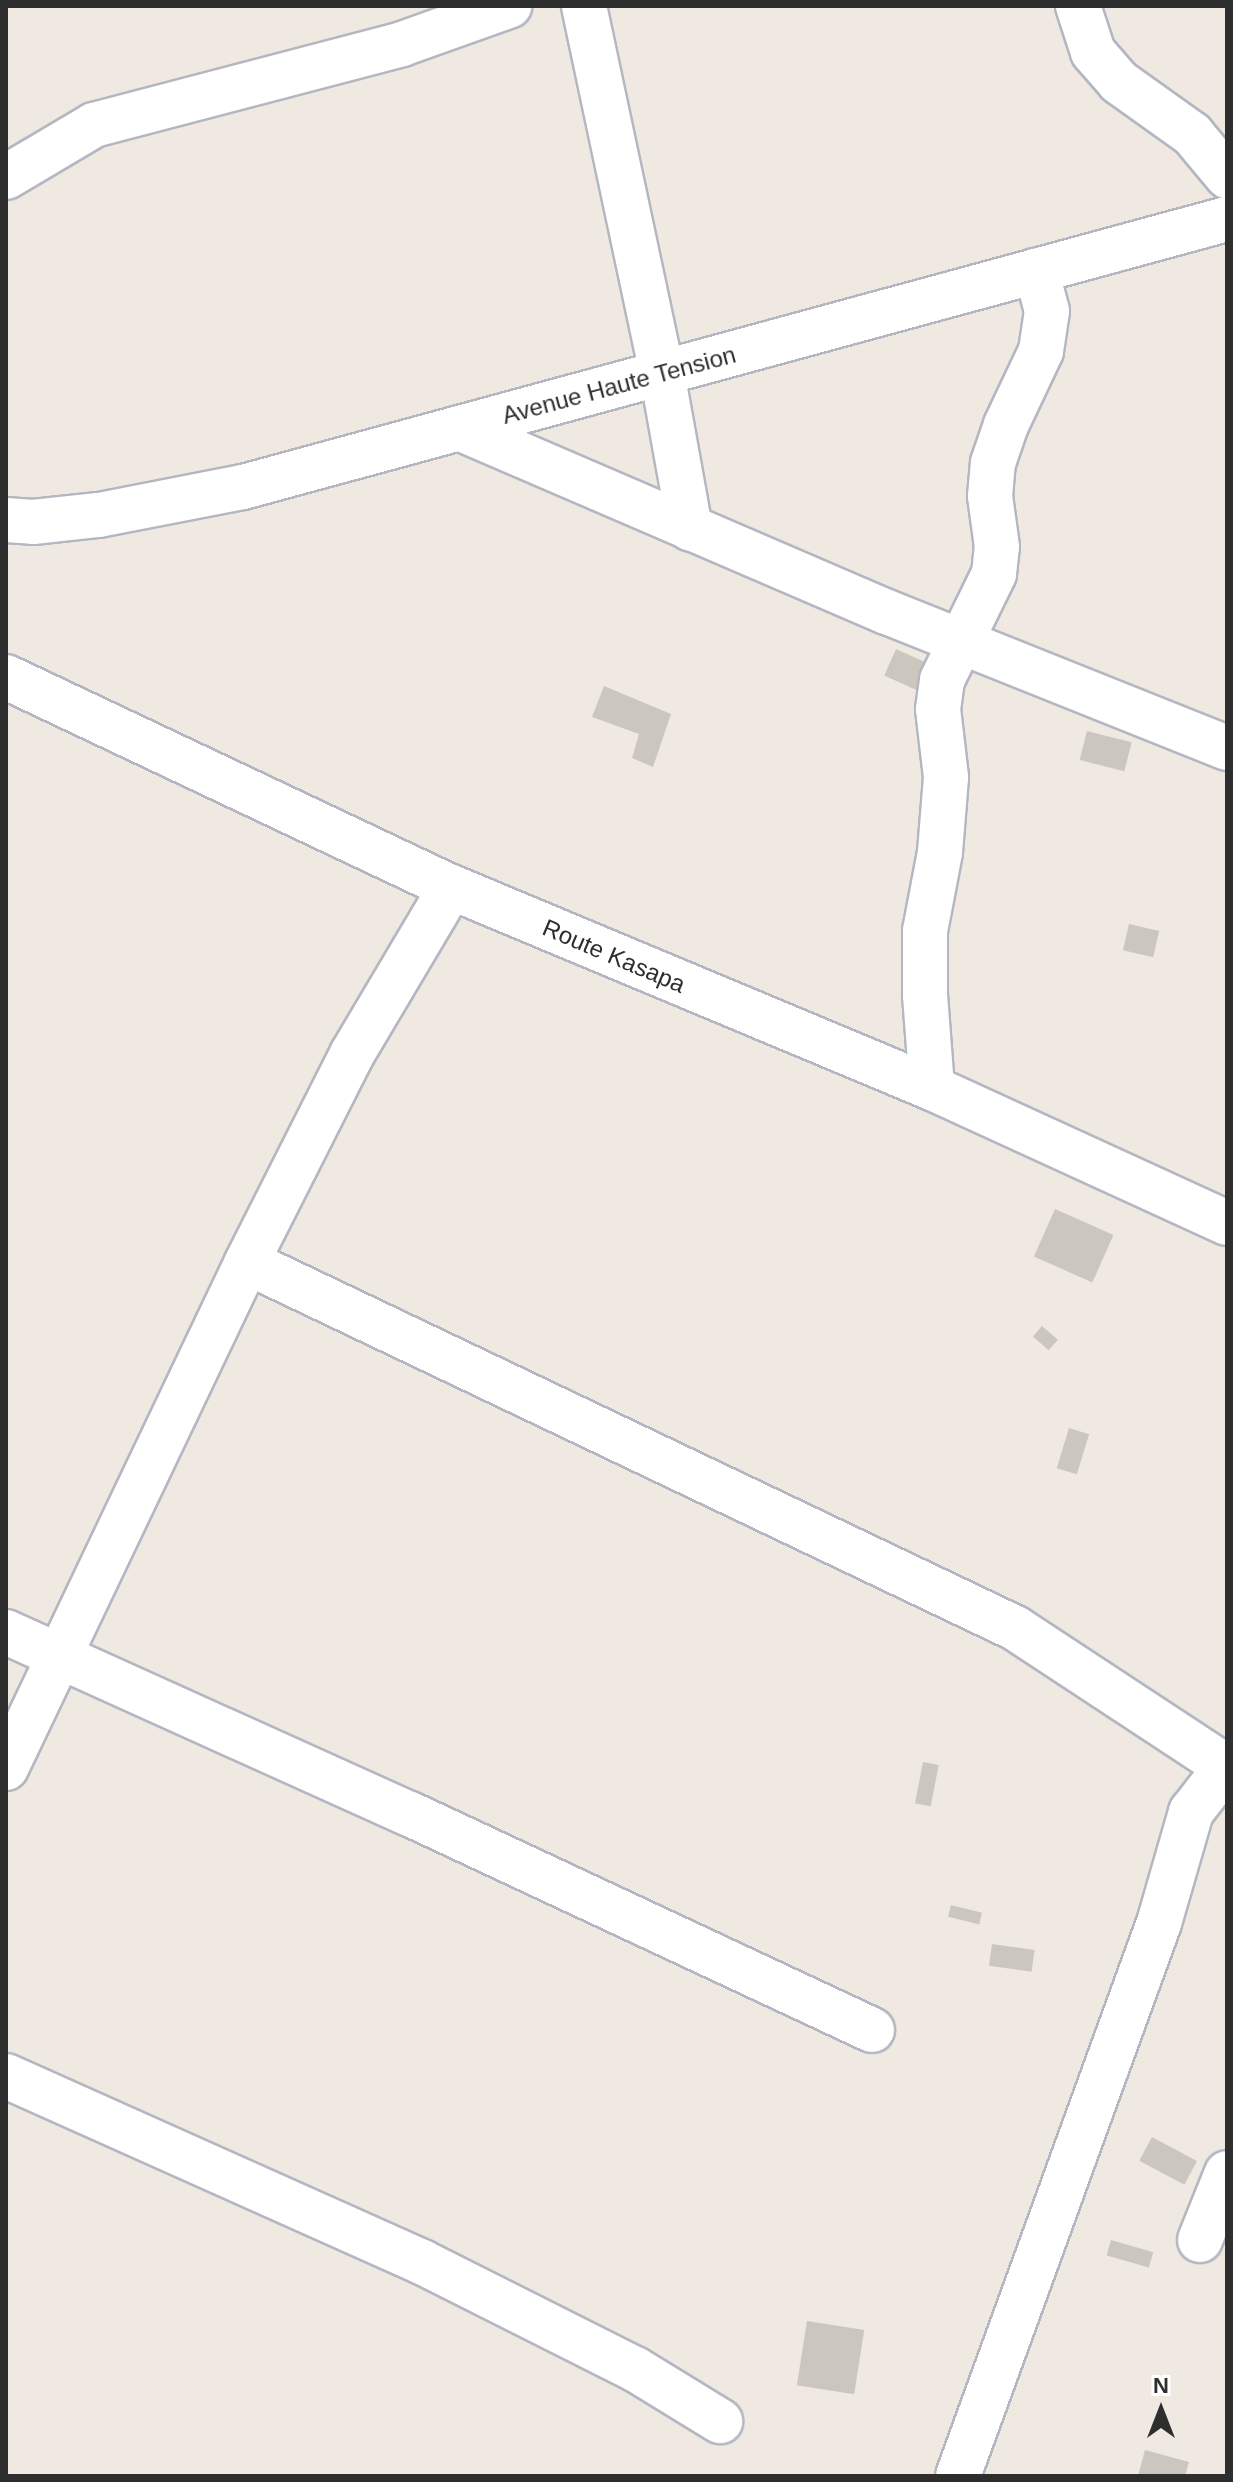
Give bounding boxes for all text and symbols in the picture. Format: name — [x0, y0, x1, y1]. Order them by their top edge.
street label: Avenue Haute Tension — [499, 340, 739, 430]
street label: Route Kasapa — [538, 913, 690, 999]
north arrow — [1121, 2370, 1201, 2450]
text: N — [1153, 2373, 1169, 2398]

